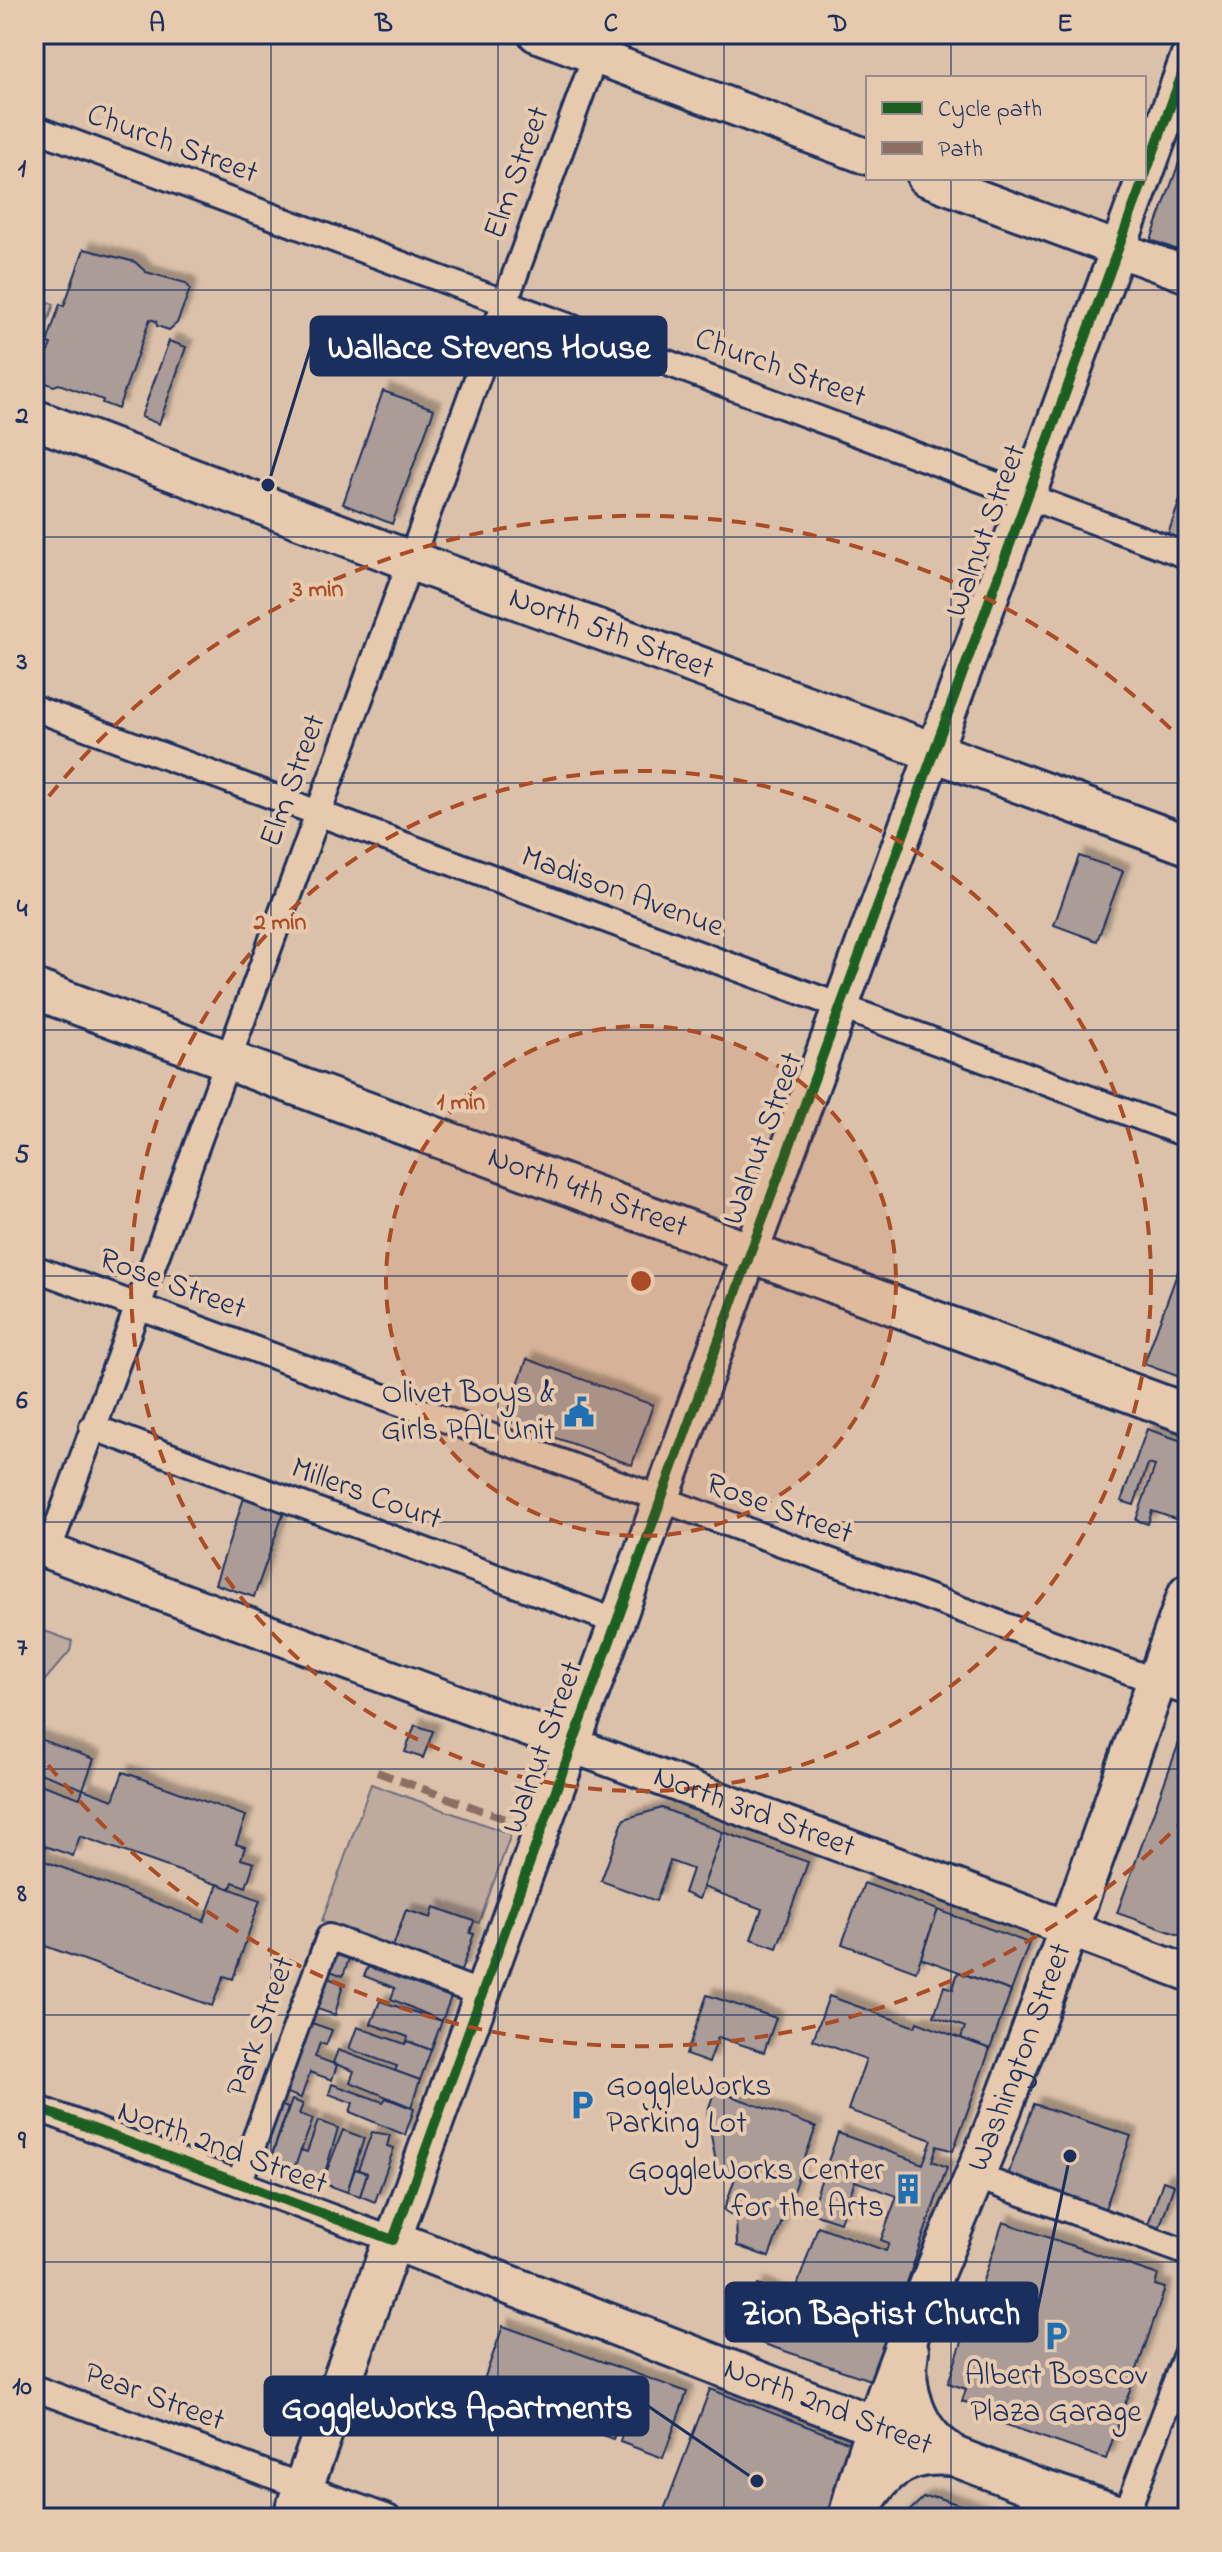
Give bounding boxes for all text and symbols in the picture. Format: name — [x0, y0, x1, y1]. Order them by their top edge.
text: A — [149, 6, 165, 44]
text: B — [374, 6, 393, 44]
text: C — [604, 6, 618, 44]
text: D — [827, 6, 848, 44]
text: E — [1057, 6, 1073, 44]
legend — [866, 76, 1146, 180]
street label: Church Street — [80, 92, 264, 198]
text: Cycle path — [938, 93, 1042, 129]
street label: Elm Street — [472, 100, 564, 246]
text: Path — [938, 133, 983, 168]
text: 1 — [18, 151, 27, 189]
street label: Church Street — [688, 316, 872, 422]
callout: Wallace Stevens House — [311, 317, 666, 375]
text: Wallace Stevens House — [327, 325, 651, 375]
text: 2 — [15, 398, 29, 436]
street label: Walnut Street — [934, 438, 1040, 624]
text: 3 min — [292, 573, 344, 608]
street label: North 5th Street — [502, 575, 721, 693]
text: 3 — [16, 644, 28, 682]
street label: Elm Street — [248, 708, 340, 854]
street label: Madison Avenue — [514, 835, 731, 952]
text: 4 — [17, 891, 28, 929]
text: 2 min — [253, 906, 307, 941]
street label: Walnut Street — [711, 1046, 817, 1232]
text: 1 min — [437, 1086, 485, 1121]
street label: North 4th Street — [481, 1135, 695, 1251]
text: 5 — [15, 1137, 30, 1175]
street label: Rose Street — [92, 1237, 252, 1333]
centre of rings — [627, 1267, 655, 1295]
place label: Olivet Boys & Girls PAL Unit — [381, 1371, 555, 1455]
text: 6 — [16, 1383, 28, 1421]
public building icon: Olivet Boys & Girls PAL Unit — [562, 1395, 596, 1429]
street label: Millers Court — [284, 1446, 448, 1544]
street label: Rose Street — [699, 1462, 859, 1558]
text: 7 — [17, 1630, 28, 1668]
street label: Walnut Street — [491, 1655, 597, 1841]
street label: North 3rd Street — [647, 1754, 862, 1871]
text: 8 — [16, 1876, 27, 1914]
street label: Washington Street — [955, 1936, 1085, 2179]
street label: Park Street — [215, 1950, 309, 2104]
place label: GoggleWorks Parking Lot — [606, 2064, 772, 2148]
parking icon: GoggleWorks Parking Lot — [565, 2088, 599, 2122]
street label: North 2nd Street — [110, 2089, 334, 2209]
text: 9 — [17, 2123, 27, 2161]
place label: GoggleWorks Center for the Arts — [628, 2148, 884, 2232]
building icon: GoggleWorks Center for the Arts — [891, 2172, 925, 2206]
callout: Zion Baptist Church — [726, 2283, 1037, 2341]
text: Zion Baptist Church — [742, 2291, 1020, 2341]
parking icon: Albert Boscov Plaza Garage — [1039, 2319, 1073, 2353]
street label: North 2nd Street — [717, 2346, 940, 2469]
street label: Pear Street — [77, 2351, 231, 2445]
place label: Albert Boscov Plaza Garage — [965, 2353, 1148, 2437]
text: 10 — [12, 2369, 32, 2407]
callout: GoggleWorks Apartments — [265, 2377, 648, 2435]
text: GoggleWorks Apartments — [281, 2385, 633, 2436]

